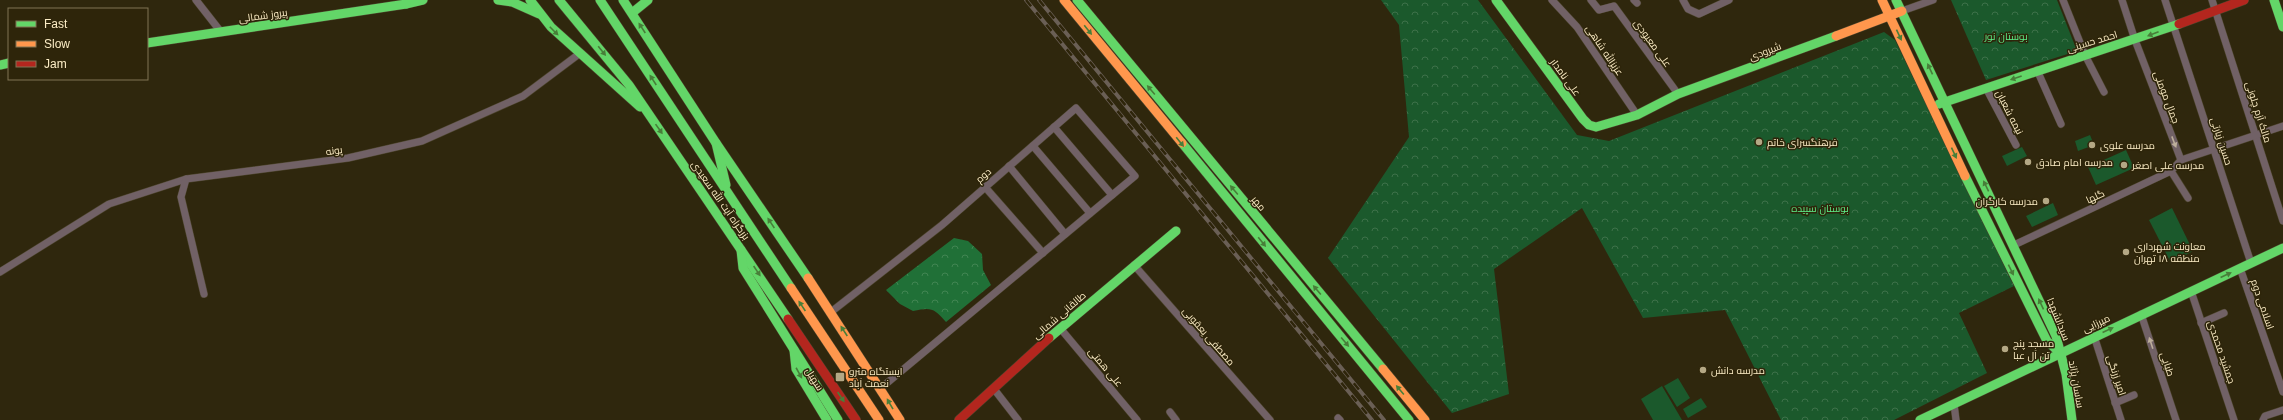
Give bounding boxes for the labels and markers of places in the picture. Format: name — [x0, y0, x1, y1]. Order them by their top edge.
marker: فرهنگسرای خاتم — [1754, 137, 1764, 147]
place label: فرهنگسرای خاتم — [1767, 137, 1838, 150]
marker: مدرسه علوی — [2087, 140, 2097, 150]
place label: مدرسه علوی — [2100, 140, 2155, 152]
marker: مدرسه امام صادق — [2023, 157, 2033, 167]
place label: مدرسه امام صادق — [2036, 157, 2113, 170]
marker: مدرسه علی اصغر — [2119, 160, 2129, 170]
place label: مدرسه علی اصغر — [2131, 160, 2204, 172]
place label: مدرسه کارگران — [1976, 196, 2038, 208]
marker: مدرسه کارگران — [2041, 196, 2051, 206]
place label: معاونت شهرداری منطقه ۱۸ تهران — [2134, 241, 2206, 265]
marker: معاونت شهرداری منطقه ۱۸ تهران — [2121, 247, 2131, 257]
place label: مسجد پنج تن آل عبا — [2013, 338, 2054, 362]
marker: مسجد پنج تن آل عبا — [2000, 344, 2010, 354]
marker: مدرسه دانش — [1698, 365, 1708, 375]
place label: مدرسه دانش — [1711, 365, 1765, 377]
place label: ایستگاه مترو نعمت آباد — [849, 366, 902, 389]
marker: ایستگاه مترو نعمت آباد — [834, 371, 846, 383]

